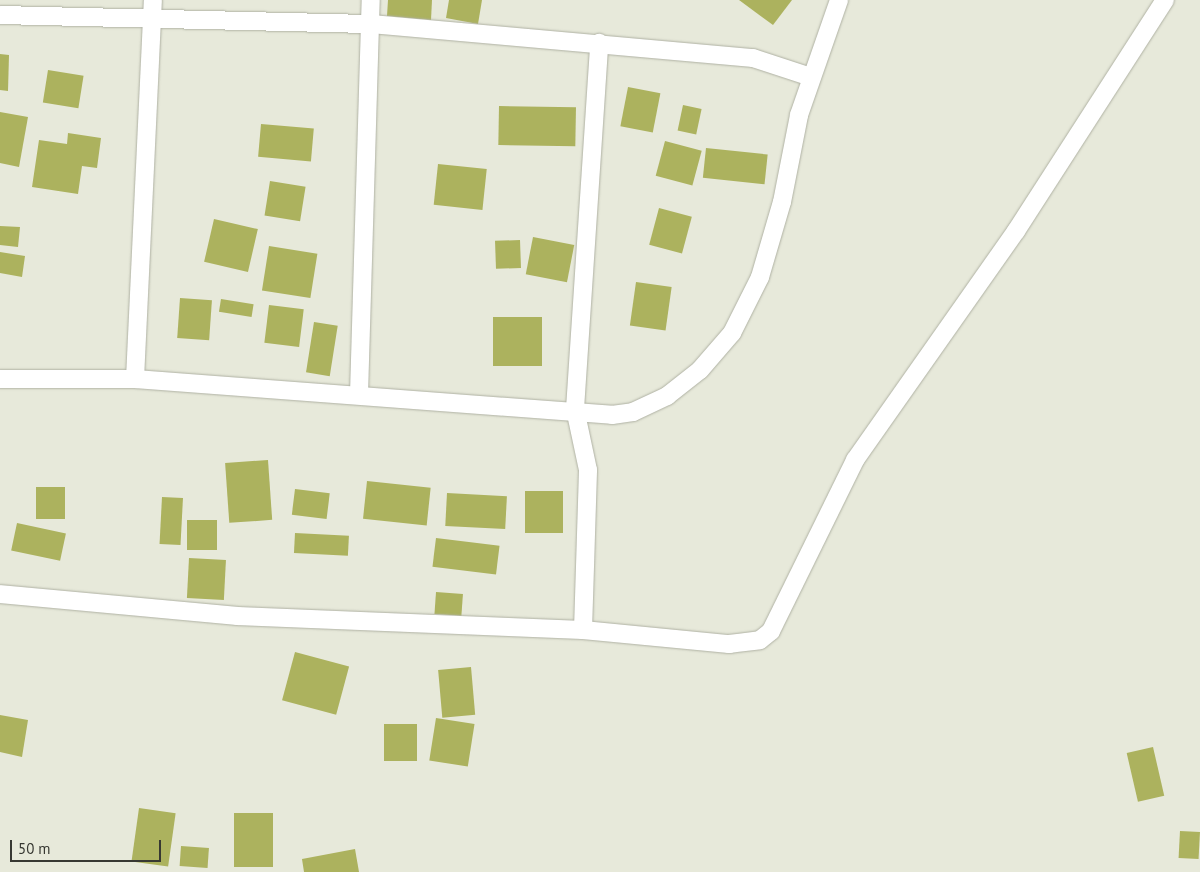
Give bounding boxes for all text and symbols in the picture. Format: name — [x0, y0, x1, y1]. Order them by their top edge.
scale bar — [12, 830, 164, 862]
text: 50 m — [18, 839, 51, 858]

